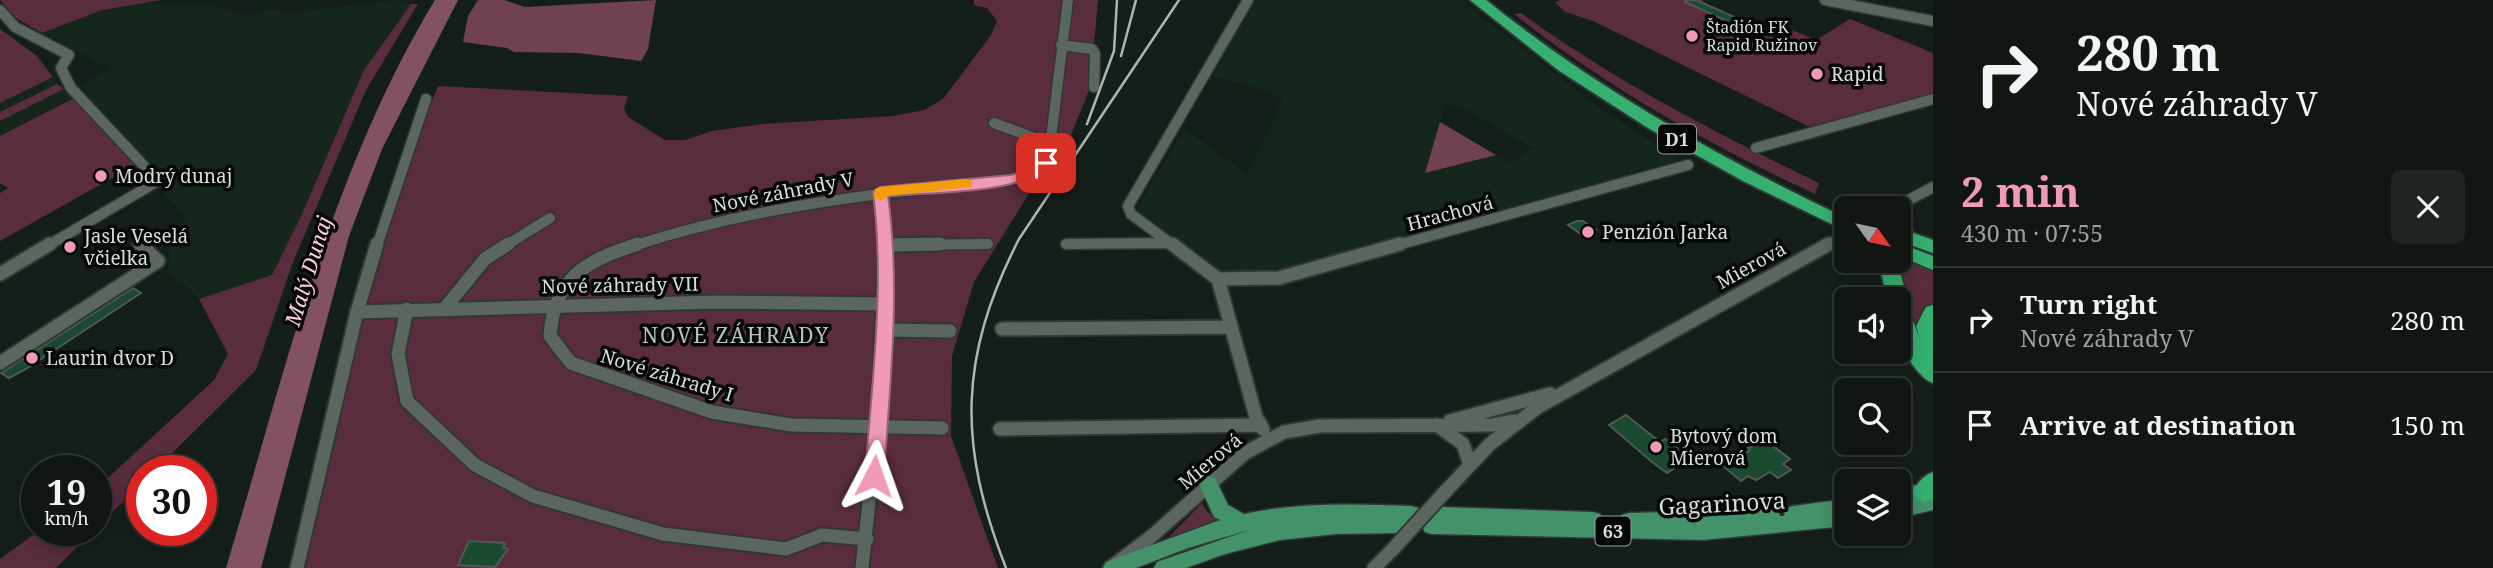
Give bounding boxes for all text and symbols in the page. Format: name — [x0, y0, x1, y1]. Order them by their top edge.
place label: Štadión FK Rapid Ružinov — [1706, 16, 1818, 56]
text: 280 m — [2076, 19, 2220, 85]
marker: Štadión FK Rapid Ružinov — [1684, 28, 1700, 44]
icon: right — [1961, 28, 2052, 119]
place label: Rapid — [1831, 61, 1884, 87]
marker: Rapid — [1809, 66, 1825, 82]
text: Nové záhrady V — [2076, 82, 2318, 125]
road number: D1 — [1658, 124, 1696, 154]
pin — [1016, 133, 1076, 193]
icon: arrive — [1027, 144, 1065, 182]
text: 2 min — [1961, 162, 2080, 219]
place label: Modrý dunaj — [115, 163, 232, 189]
street label: Nové záhrady V — [710, 166, 856, 218]
marker: Modrý dunaj — [93, 168, 109, 184]
button: close — [2391, 170, 2465, 244]
street label: Hrachová — [1404, 189, 1496, 237]
north arrow — [1834, 196, 1911, 273]
map controls — [1834, 196, 1911, 546]
water label: Malý Dunaj — [278, 213, 338, 330]
text: 430 m · 07:55 — [1961, 217, 2103, 249]
place label: Penzión Jarka — [1602, 219, 1728, 245]
place label: Jasle Veselá včielka — [83, 223, 188, 271]
marker: Penzión Jarka — [1580, 224, 1596, 240]
street label: Mierová — [1712, 235, 1790, 295]
marker: Jasle Veselá včielka — [62, 239, 78, 255]
street label: Nové záhrady VII — [541, 271, 699, 299]
text: Turn right — [2020, 286, 2157, 322]
button: sound — [1834, 287, 1911, 364]
icon: right — [1961, 301, 1999, 339]
text: 280 m — [2390, 302, 2465, 338]
district label: NOVÉ ZÁHRADY — [642, 321, 830, 349]
text: Nové záhrady V — [2020, 322, 2194, 354]
street label: Nové záhrady I — [597, 342, 737, 408]
place label: Laurin dvor D — [46, 345, 174, 371]
marker: Laurin dvor D — [24, 350, 40, 366]
button: search — [1834, 378, 1911, 455]
icon: arrive — [1961, 406, 1999, 444]
text: Arrive at destination — [2020, 407, 2296, 443]
text: 150 m — [2390, 407, 2465, 443]
place label: Bytový dom Mierová — [1670, 423, 1778, 471]
street label: Mierová — [1173, 427, 1247, 495]
position arrow — [837, 439, 911, 513]
marker: Bytový dom Mierová — [1648, 439, 1664, 455]
speed limit sign: 30 — [126, 455, 217, 546]
text: 19 — [47, 468, 86, 515]
button: layers — [1834, 469, 1911, 546]
street label: Gagarinova — [1658, 484, 1786, 522]
text: km/h — [44, 506, 89, 530]
road number: 63 — [1596, 516, 1630, 546]

